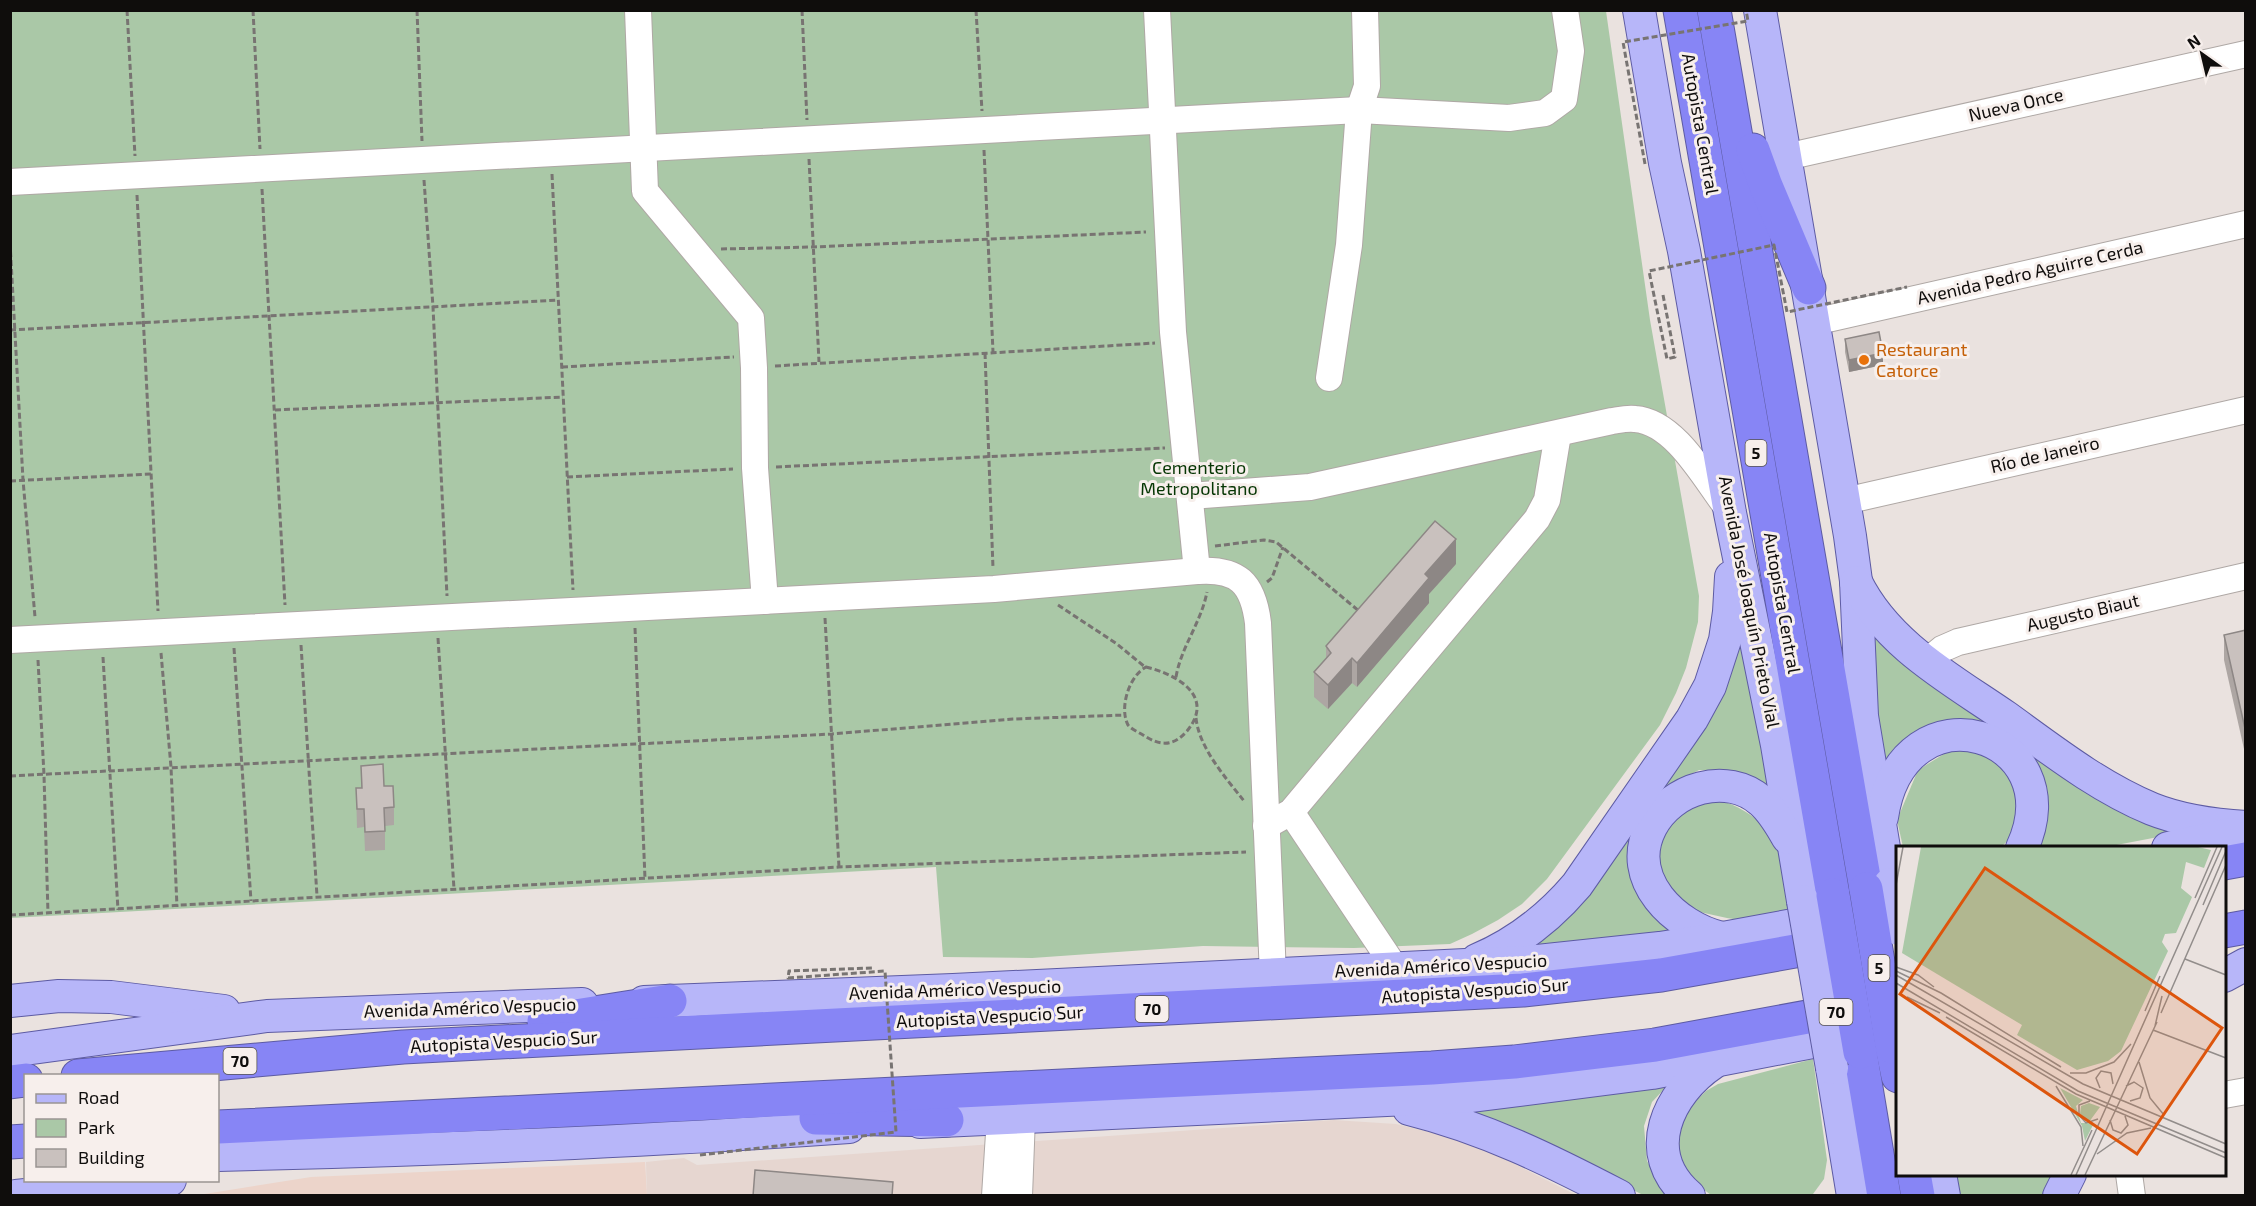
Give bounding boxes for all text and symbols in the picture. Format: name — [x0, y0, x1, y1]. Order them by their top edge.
north arrow — [2172, 24, 2232, 84]
text: N — [2183, 30, 2203, 52]
street label: Autopista Central — [1678, 51, 1724, 197]
street label: Nueva Once — [1966, 82, 2065, 126]
street label: Avenida Pedro Aguirre Cerda — [1915, 235, 2145, 309]
place label: Restaurant Catorce — [1876, 338, 1967, 381]
marker: Restaurant Catorce — [1857, 353, 1871, 367]
street label: Río de Janeiro — [1988, 431, 2101, 477]
road number: 5 — [1746, 440, 1766, 466]
park label: Cementerio Metropolitano — [1140, 456, 1258, 499]
street label: Avenida José Joaquín Prieto Vial — [1715, 474, 1785, 730]
street label: Autopista Central — [1760, 530, 1806, 676]
street label: Augusto Biaut — [2024, 588, 2141, 636]
inset map — [1896, 846, 2226, 1176]
street label: Avenida Américo Vespucio — [1334, 948, 1548, 982]
road number: 5 — [1868, 955, 1890, 981]
street label: Autopista Vespucio Sur — [1381, 972, 1569, 1008]
street label: Avenida Américo Vespucio — [848, 974, 1062, 1004]
street label: Avenida Américo Vespucio — [363, 992, 577, 1022]
road number: 70 — [1136, 996, 1168, 1022]
road number: 70 — [1820, 999, 1852, 1025]
street label: Autopista Vespucio Sur — [896, 1000, 1084, 1032]
street label: Autopista Vespucio Sur — [410, 1025, 598, 1057]
road number: 70 — [224, 1048, 256, 1074]
legend — [24, 1074, 219, 1182]
text: Road — [78, 1086, 119, 1108]
text: Park — [78, 1116, 115, 1138]
text: Building — [78, 1146, 145, 1168]

